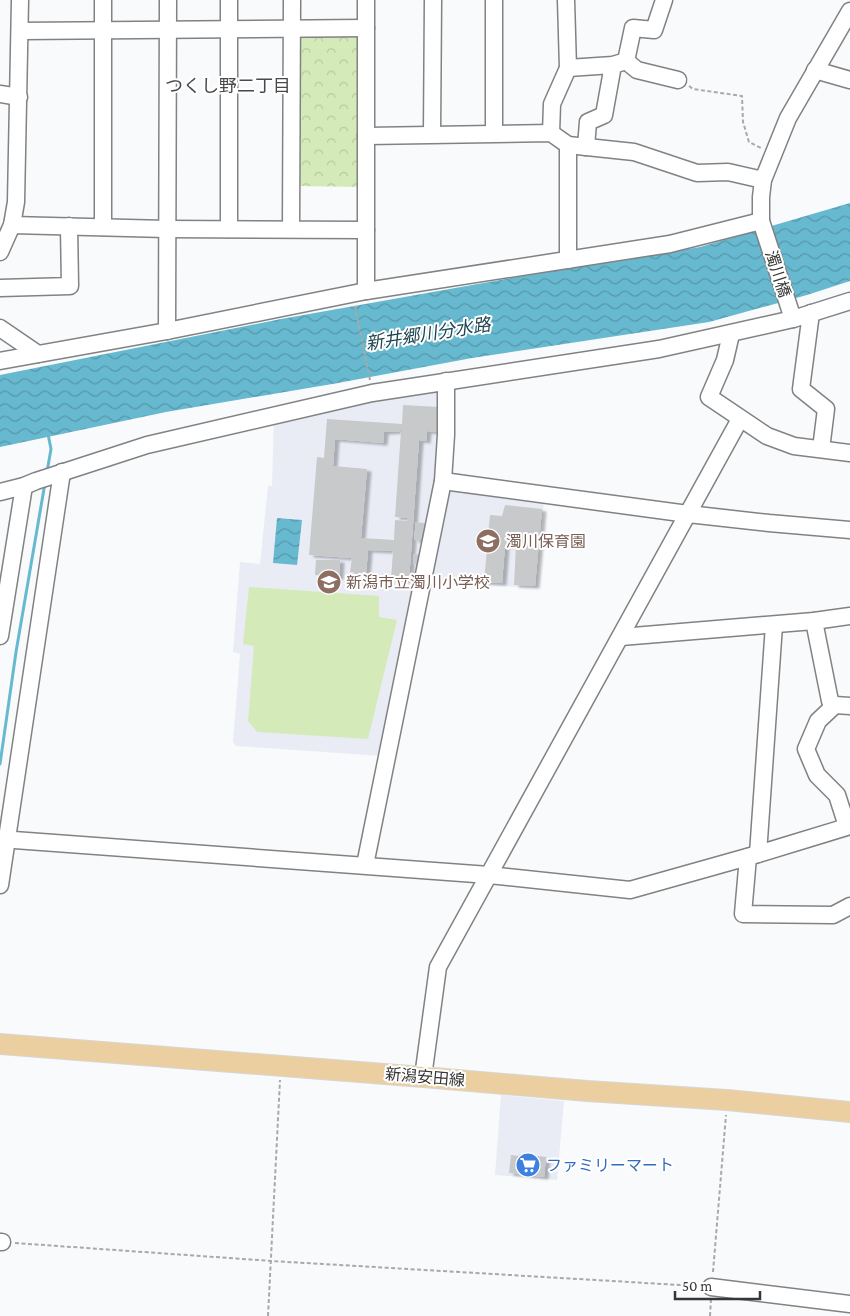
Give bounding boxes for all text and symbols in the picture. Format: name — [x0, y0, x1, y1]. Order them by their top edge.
district label: つくし野二丁目 — [165, 76, 291, 96]
street label: 濁川橋 — [762, 249, 794, 299]
water label: 新井郷川分水路 — [364, 314, 494, 354]
school or university icon: 濁川保育園 — [475, 528, 501, 554]
place label: 濁川保育園 — [506, 533, 586, 550]
school or university icon: 新潟市立濁川小学校 — [316, 569, 342, 595]
place label: 新潟市立濁川小学校 — [346, 574, 490, 591]
street label: 新潟安田線 — [384, 1065, 466, 1089]
supermarket icon: ファミリーマート — [515, 1152, 541, 1178]
place label: ファミリーマート — [546, 1157, 674, 1174]
scale bar — [675, 1268, 760, 1300]
text: 50 m — [682, 1278, 712, 1294]

